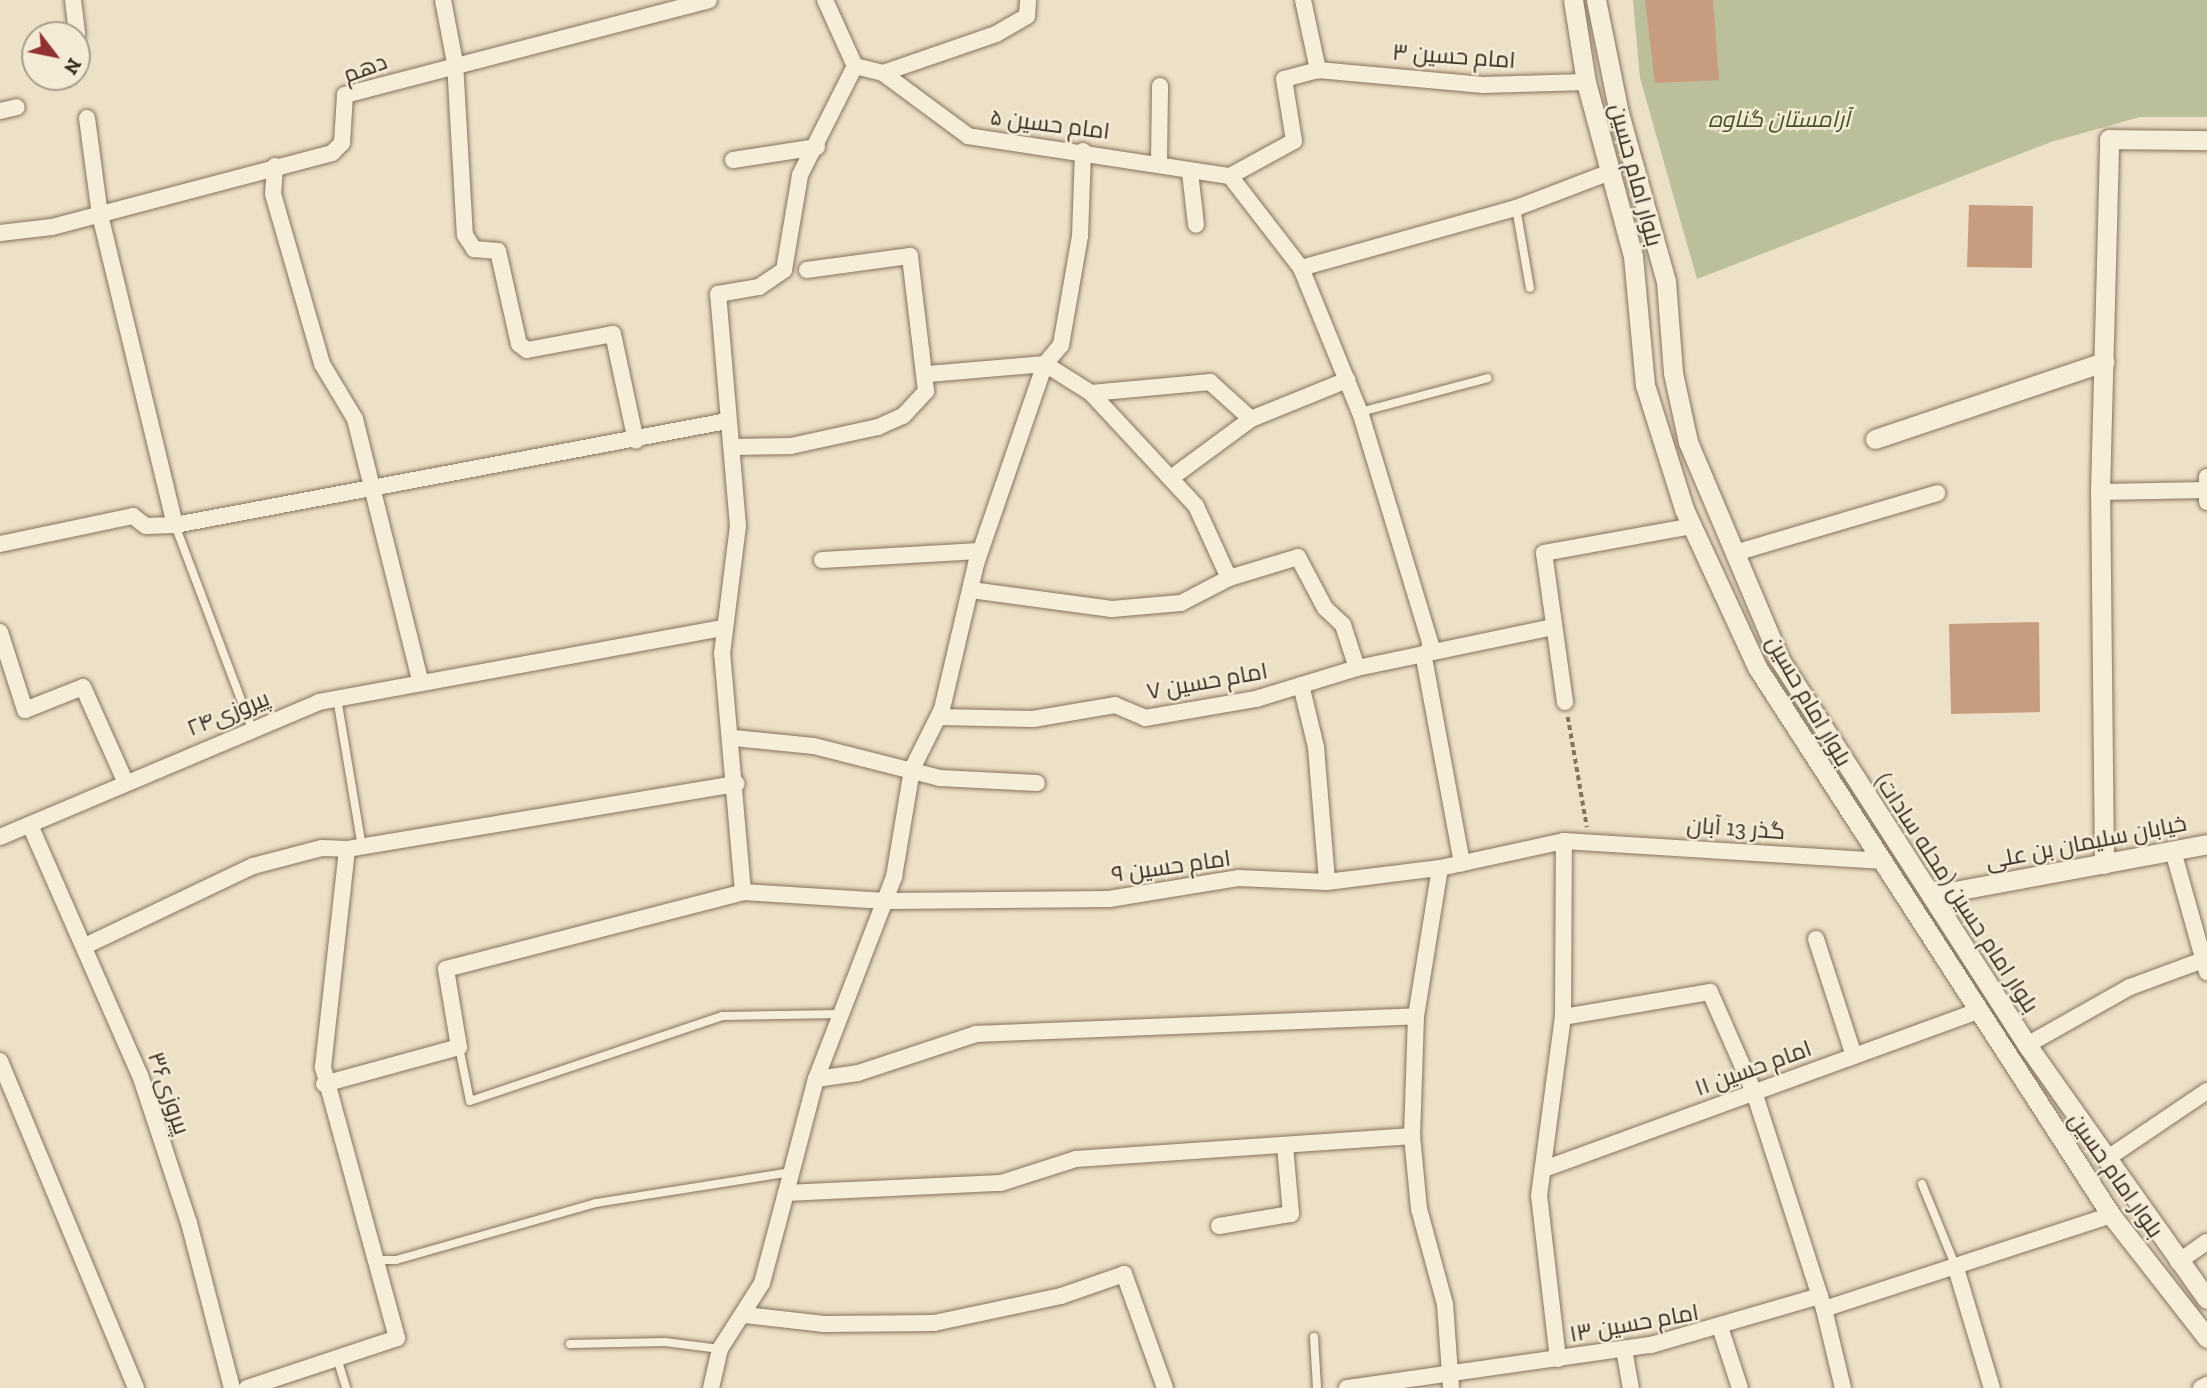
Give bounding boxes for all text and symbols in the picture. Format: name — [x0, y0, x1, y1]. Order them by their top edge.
north arrow — [21, 21, 91, 91]
street label: امام حسین ۳ — [1391, 38, 1517, 74]
street label: دهم — [339, 47, 391, 89]
text: N — [59, 54, 86, 79]
street label: بلوار امام حسین — [1604, 101, 1668, 249]
street label: امام حسین ۵ — [989, 103, 1111, 145]
park label: آرامستان گناوه — [1708, 105, 1850, 133]
street label: بلوار امام حسین — [1760, 631, 1858, 771]
street label: امام حسین ۷ — [1144, 657, 1270, 705]
street label: پیروزی۲۴ — [183, 684, 273, 742]
street label: بلوار امام حسین (محله سادات) — [1869, 768, 2045, 1018]
street label: خیابان سلیمان بن علی — [1983, 809, 2189, 875]
street label: گذر 13 آبان — [1686, 811, 1786, 845]
street label: امام حسین ۹ — [1110, 844, 1232, 888]
street label: امام حسین ۱۱ — [1691, 1034, 1815, 1102]
street label: پیروزی۳۶ — [142, 1048, 196, 1138]
street label: بلوار امام حسین — [2063, 1107, 2169, 1243]
street label: امام حسین ۱۳ — [1567, 1298, 1701, 1348]

